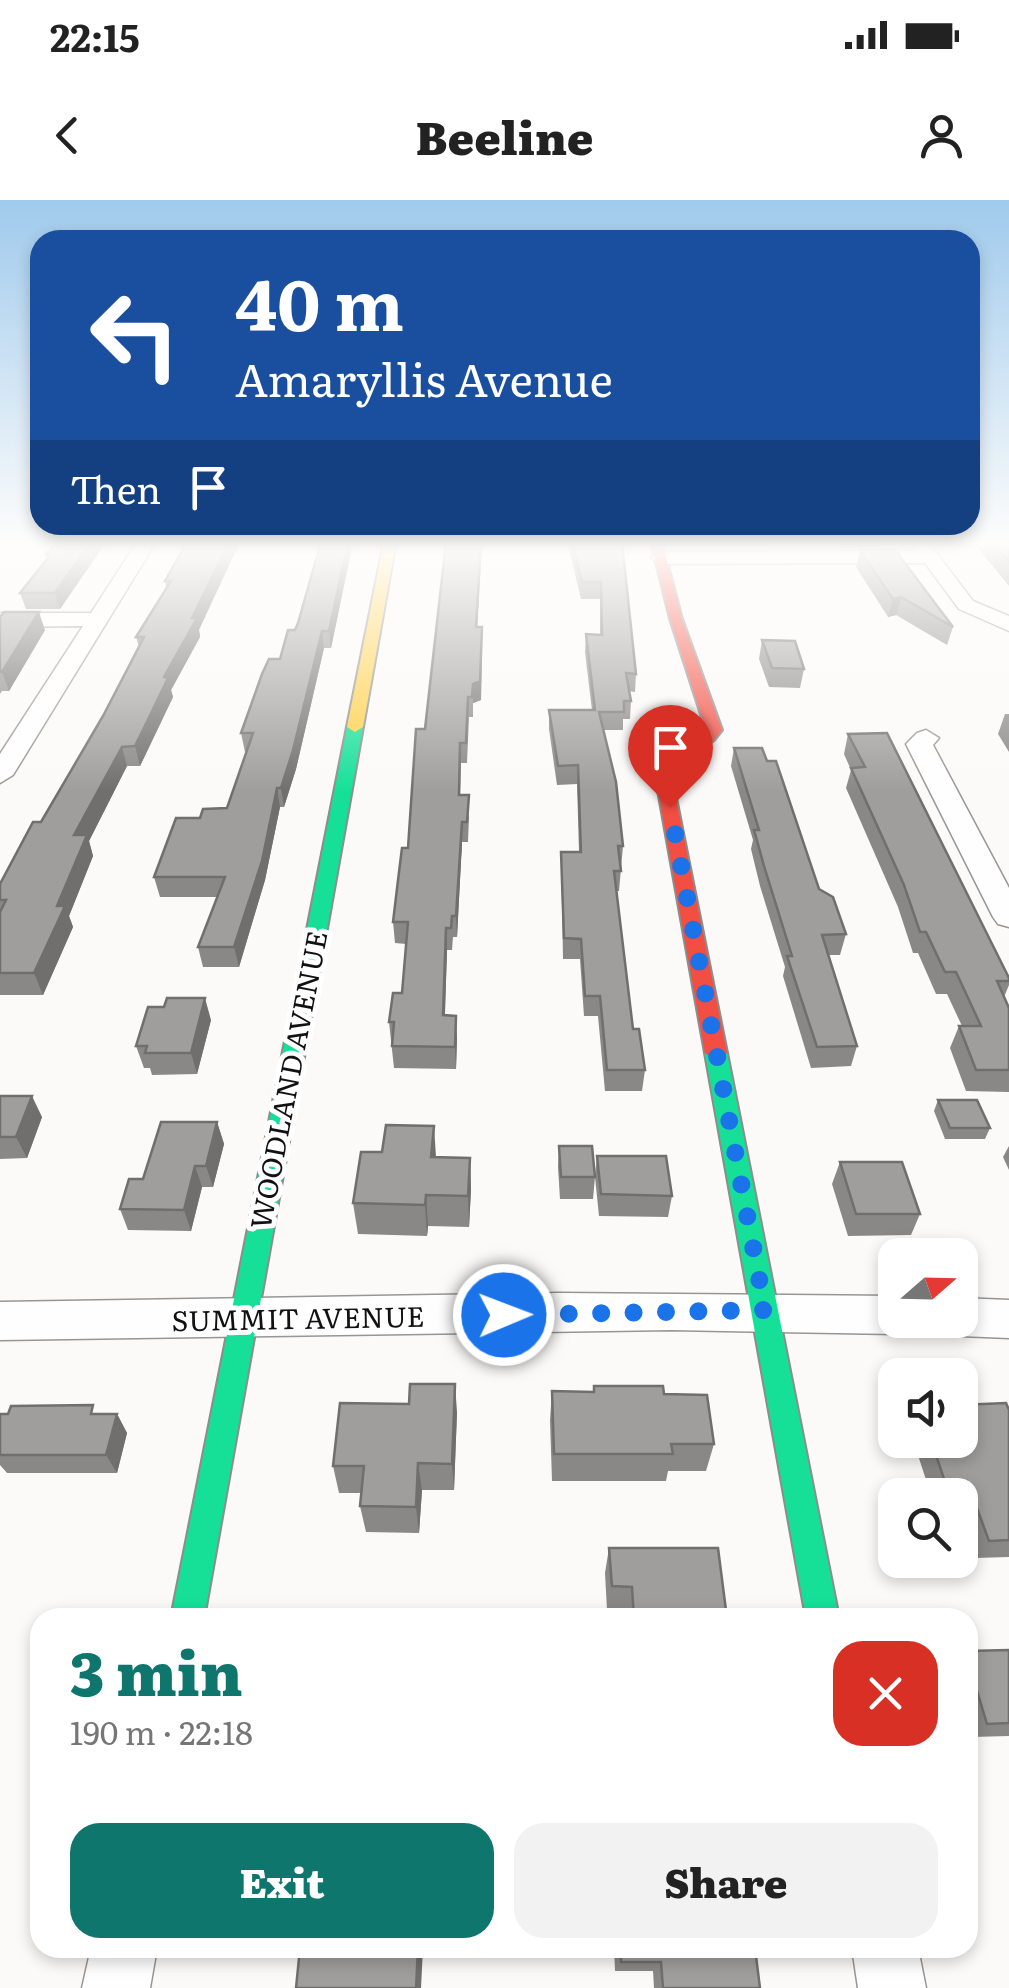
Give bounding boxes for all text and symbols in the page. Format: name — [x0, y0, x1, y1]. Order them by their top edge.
text: 22:15 — [50, 7, 140, 64]
text: Beeline — [416, 102, 593, 169]
icon: back — [40, 108, 95, 163]
icon: person — [914, 108, 969, 163]
text: 40 m — [235, 249, 404, 353]
icon: left — [70, 270, 200, 400]
text: Amaryllis Avenue — [235, 344, 613, 411]
text: Then — [70, 459, 161, 516]
icon: arrive — [181, 460, 236, 515]
pin — [628, 705, 713, 808]
icon: arrive — [643, 720, 698, 775]
street label: WOODLAND AVENUE — [238, 927, 337, 1232]
north arrow — [878, 1238, 978, 1338]
map controls — [878, 1238, 978, 1578]
position arrow — [452, 1263, 556, 1367]
street label: SUMMIT AVENUE — [171, 1294, 425, 1340]
button: sound — [878, 1358, 978, 1458]
button: search — [878, 1478, 978, 1578]
text: 3 min — [70, 1625, 243, 1714]
button: close — [833, 1641, 938, 1746]
text: 190 m · 22:18 — [70, 1707, 253, 1755]
button: Exit — [70, 1823, 494, 1938]
button: Share — [514, 1823, 938, 1938]

